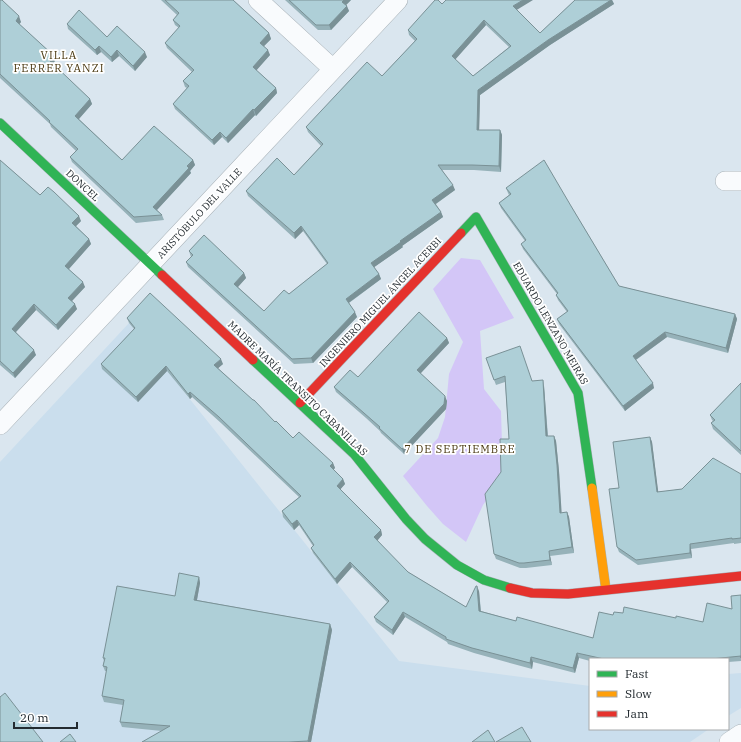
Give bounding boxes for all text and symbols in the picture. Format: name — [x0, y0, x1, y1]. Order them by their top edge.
district label: VILLA FERRER YANZI — [13, 48, 105, 75]
street label: ARISTÓBULO DEL VALLE — [154, 165, 245, 261]
street label: DONCEL — [63, 167, 102, 204]
street label: INGENIERO MIGUEL ÁNGEL ACERBI — [317, 235, 444, 370]
street label: EDUARDO LENZANO MEIRAS — [510, 260, 591, 387]
street label: MADRE MARÍA TRANSITO CABANILLAS — [225, 318, 370, 459]
district label: 7 DE SEPTIEMBRE — [404, 442, 516, 456]
legend — [589, 658, 729, 730]
text: Fast — [625, 666, 649, 681]
text: Slow — [625, 686, 652, 701]
scale bar — [14, 704, 77, 730]
text: Jam — [625, 706, 649, 721]
text: 20 m — [20, 710, 49, 725]

